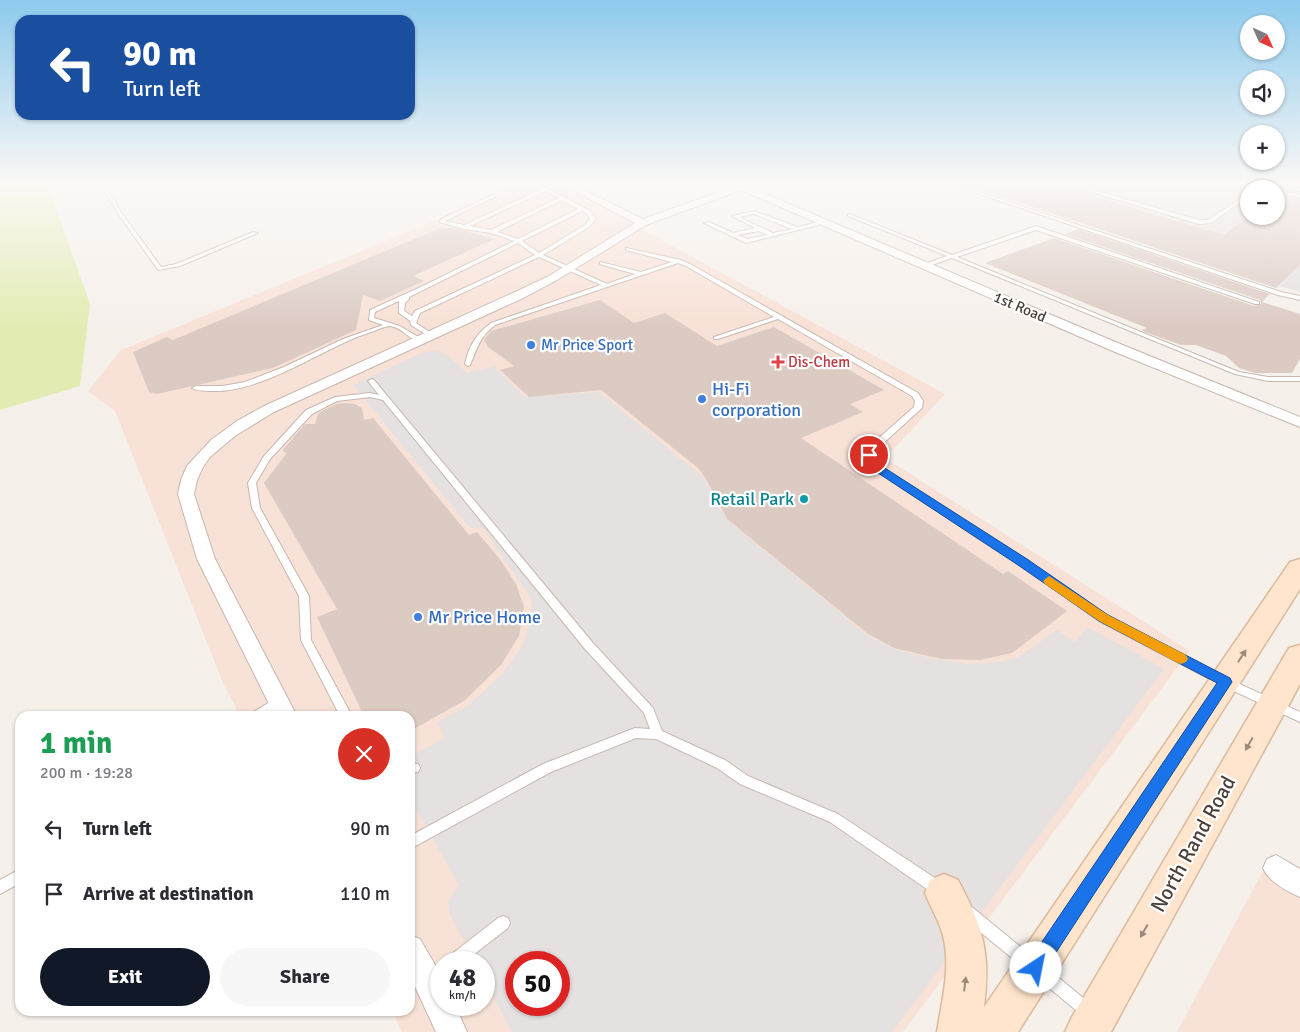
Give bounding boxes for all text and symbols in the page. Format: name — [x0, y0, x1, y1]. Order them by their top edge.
north arrow — [1240, 15, 1285, 60]
map controls — [1240, 15, 1285, 225]
text: 90 m — [123, 32, 197, 75]
icon: left — [40, 35, 105, 100]
button: sound — [1240, 70, 1285, 115]
text: Turn left — [123, 75, 201, 102]
button: + — [1240, 125, 1285, 170]
button: − — [1240, 180, 1285, 225]
street label: 1st Road — [991, 288, 1049, 326]
place label: Mr Price Sport — [541, 336, 633, 354]
marker: Mr Price Sport — [525, 339, 537, 351]
place label: Dis-Chem — [788, 353, 850, 371]
marker: Dis-Chem — [772, 356, 784, 368]
place label: Hi-Fi corporation — [712, 378, 801, 421]
marker: Hi-Fi corporation — [696, 393, 708, 405]
pin — [848, 434, 890, 476]
icon: arrive — [855, 441, 883, 469]
place label: Retail Park — [710, 488, 794, 510]
marker: Retail Park — [798, 493, 810, 505]
place label: Mr Price Home — [428, 606, 541, 628]
marker: Mr Price Home — [412, 611, 424, 623]
one-way arrow — [1238, 649, 1247, 662]
text: 1 min — [40, 725, 112, 762]
button: close — [338, 728, 390, 780]
one-way arrow — [1245, 736, 1253, 751]
text: 200 m · 19:28 — [40, 763, 133, 783]
street label: North Rand Road — [1145, 771, 1241, 917]
icon: left — [40, 815, 68, 843]
text: Turn left — [83, 817, 152, 841]
text: 90 m — [350, 817, 390, 841]
icon: arrive — [40, 880, 68, 908]
text: Arrive at destination — [83, 882, 254, 906]
text: 110 m — [340, 882, 390, 906]
one-way arrow — [1140, 924, 1148, 939]
position arrow — [1009, 941, 1061, 993]
button: Exit — [40, 948, 210, 1006]
button: Share — [220, 948, 390, 1006]
speed limit sign: 50 — [505, 951, 570, 1016]
text: 48 — [449, 962, 476, 993]
one-way arrow — [961, 975, 969, 991]
text: km/h — [449, 988, 476, 1003]

